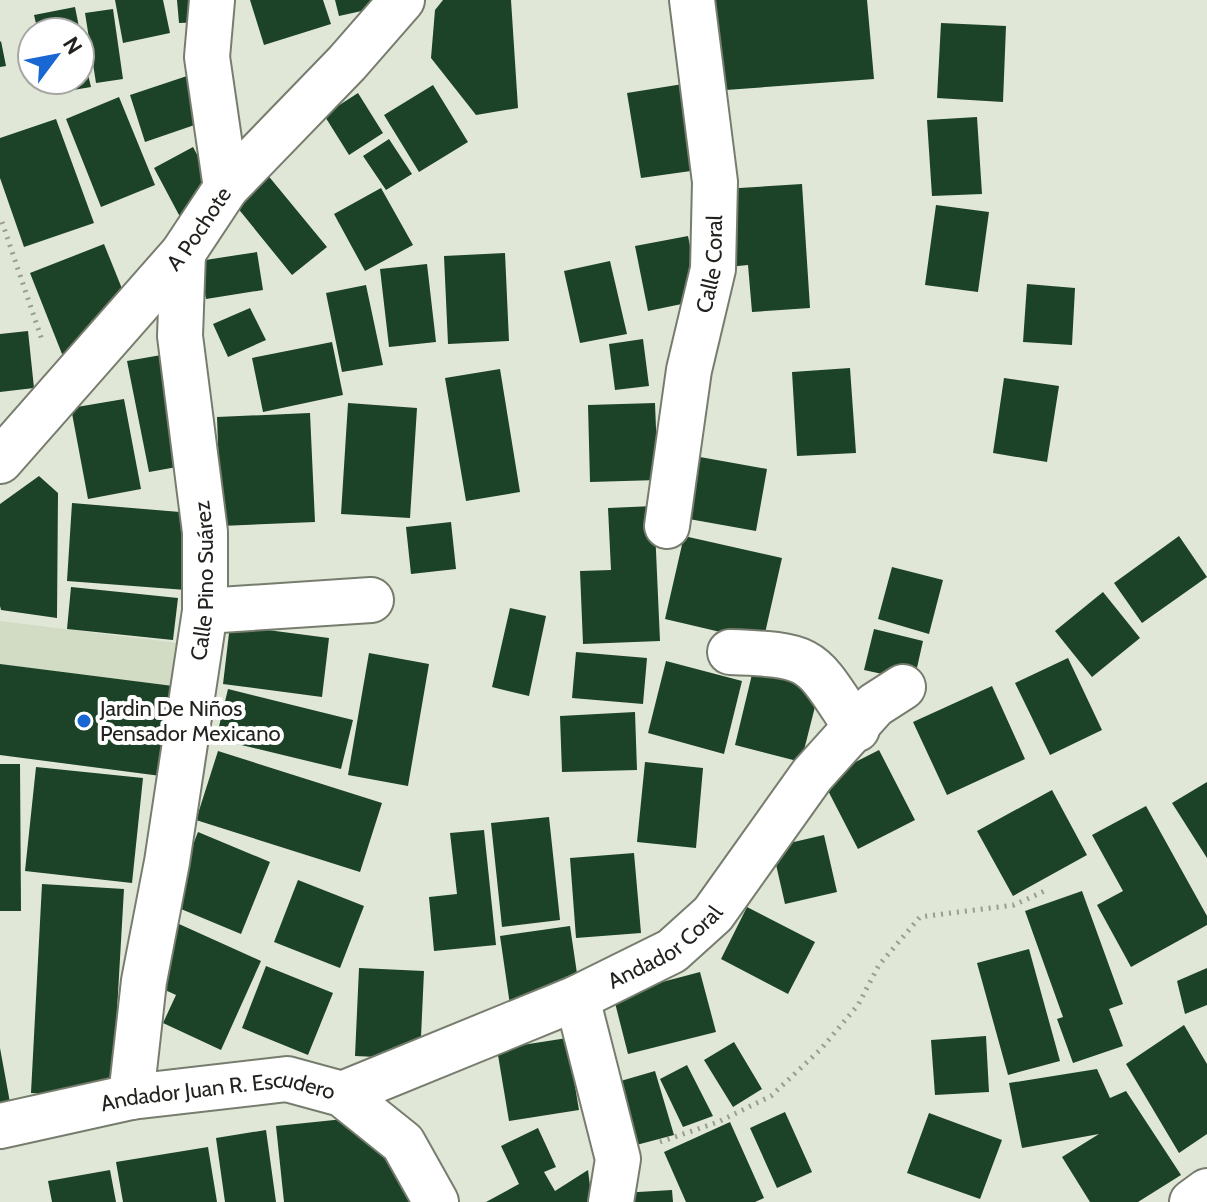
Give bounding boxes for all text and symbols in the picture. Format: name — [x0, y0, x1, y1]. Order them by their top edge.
north arrow — [16, 16, 96, 96]
text: N — [57, 32, 88, 59]
street label: A Pochote — [161, 182, 237, 276]
street label: Calle Coral — [690, 214, 728, 316]
street label: Calle Pino Suárez — [185, 499, 219, 662]
place label: Jardin De Niños Pensador Mexicano — [99, 695, 281, 747]
marker: Jardin De Niños Pensador Mexicano — [75, 712, 93, 730]
street label: Andador Coral — [603, 900, 729, 995]
street label: Andador Juan R. Escudero — [98, 1065, 338, 1117]

